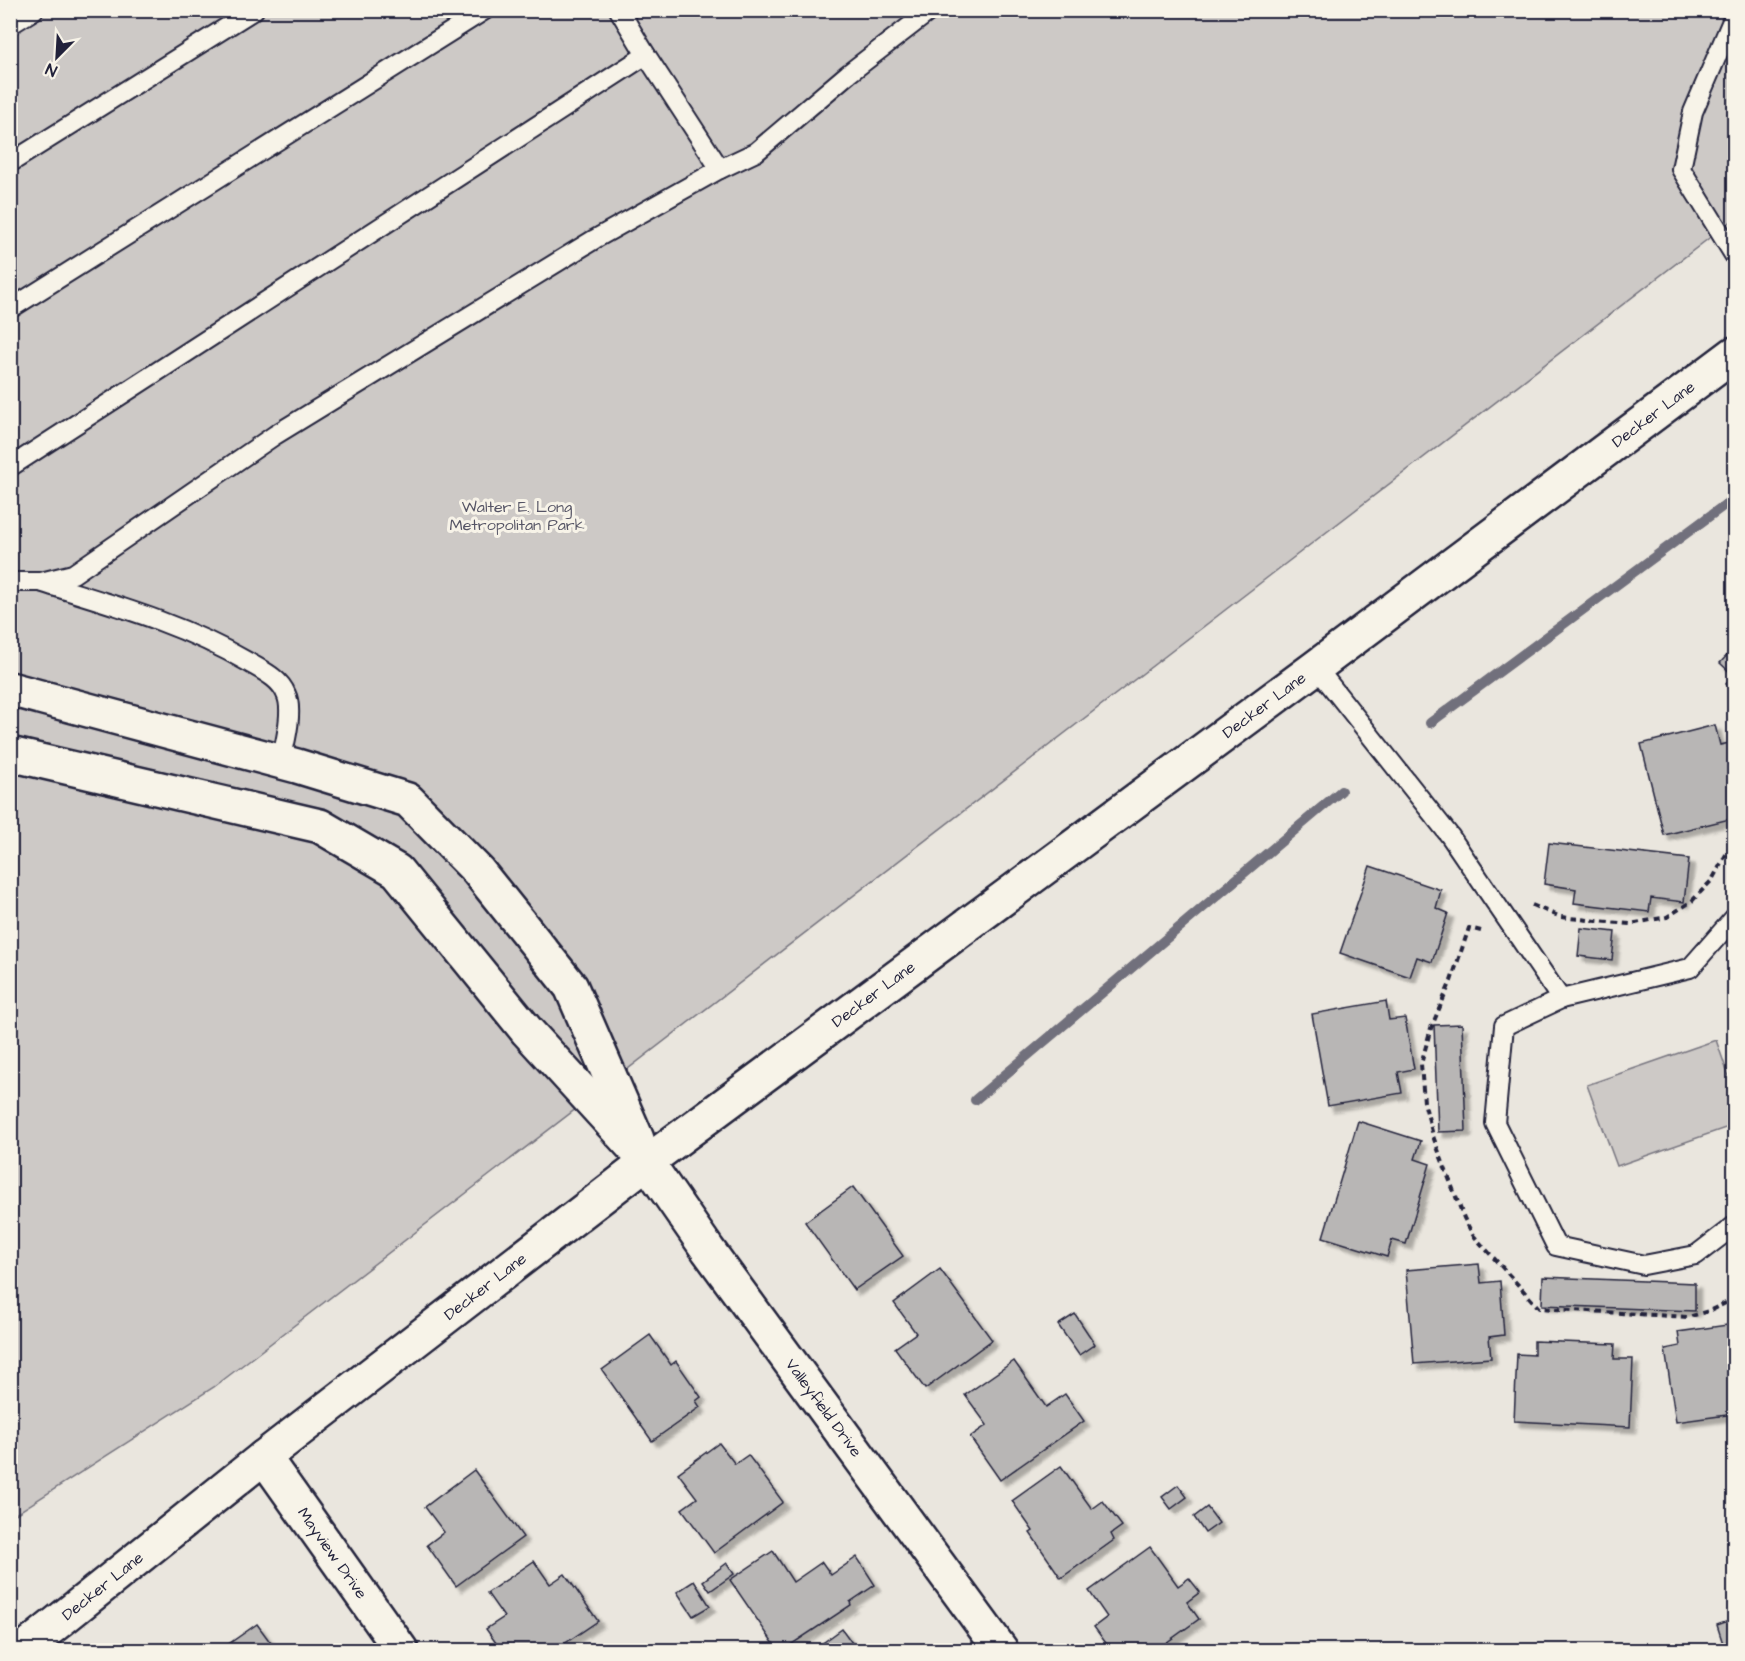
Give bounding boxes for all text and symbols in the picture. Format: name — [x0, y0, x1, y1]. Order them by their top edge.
north arrow — [27, 27, 87, 87]
text: N — [42, 58, 60, 82]
street label: Decker Lane — [1607, 376, 1700, 453]
park label: Walter E. Long Metropolitan Park — [449, 496, 585, 536]
street label: Decker Lane — [1218, 667, 1311, 744]
street label: Decker Lane — [827, 956, 920, 1033]
street label: Decker Lane — [439, 1248, 531, 1325]
street label: Valleyfield Drive — [780, 1354, 867, 1462]
street label: Mayview Drive — [292, 1503, 373, 1604]
street label: Decker Lane — [57, 1547, 148, 1626]

